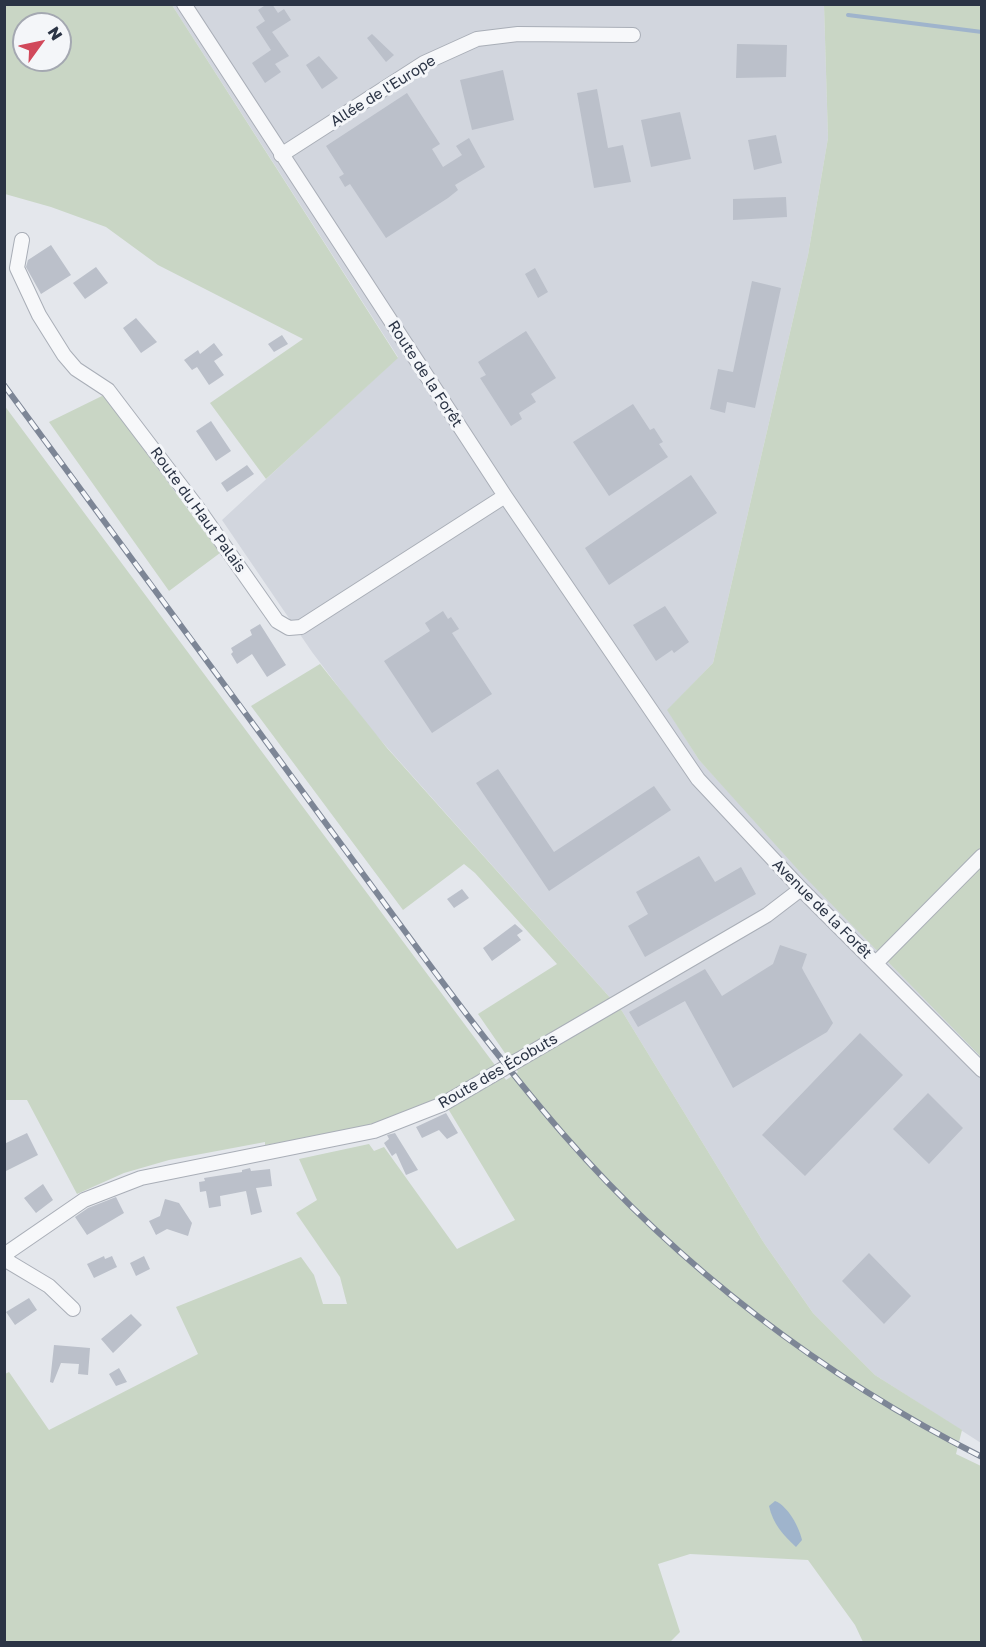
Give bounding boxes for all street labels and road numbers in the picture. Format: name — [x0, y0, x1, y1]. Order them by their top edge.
street label: Allée de l'Europe — [327, 51, 439, 131]
street label: Route de la Forêt — [384, 317, 466, 431]
street label: Route du Haut Palais — [146, 444, 250, 576]
street label: Avenue de la Forêt — [768, 855, 876, 963]
street label: Route des Écobuts — [435, 1030, 561, 1112]

